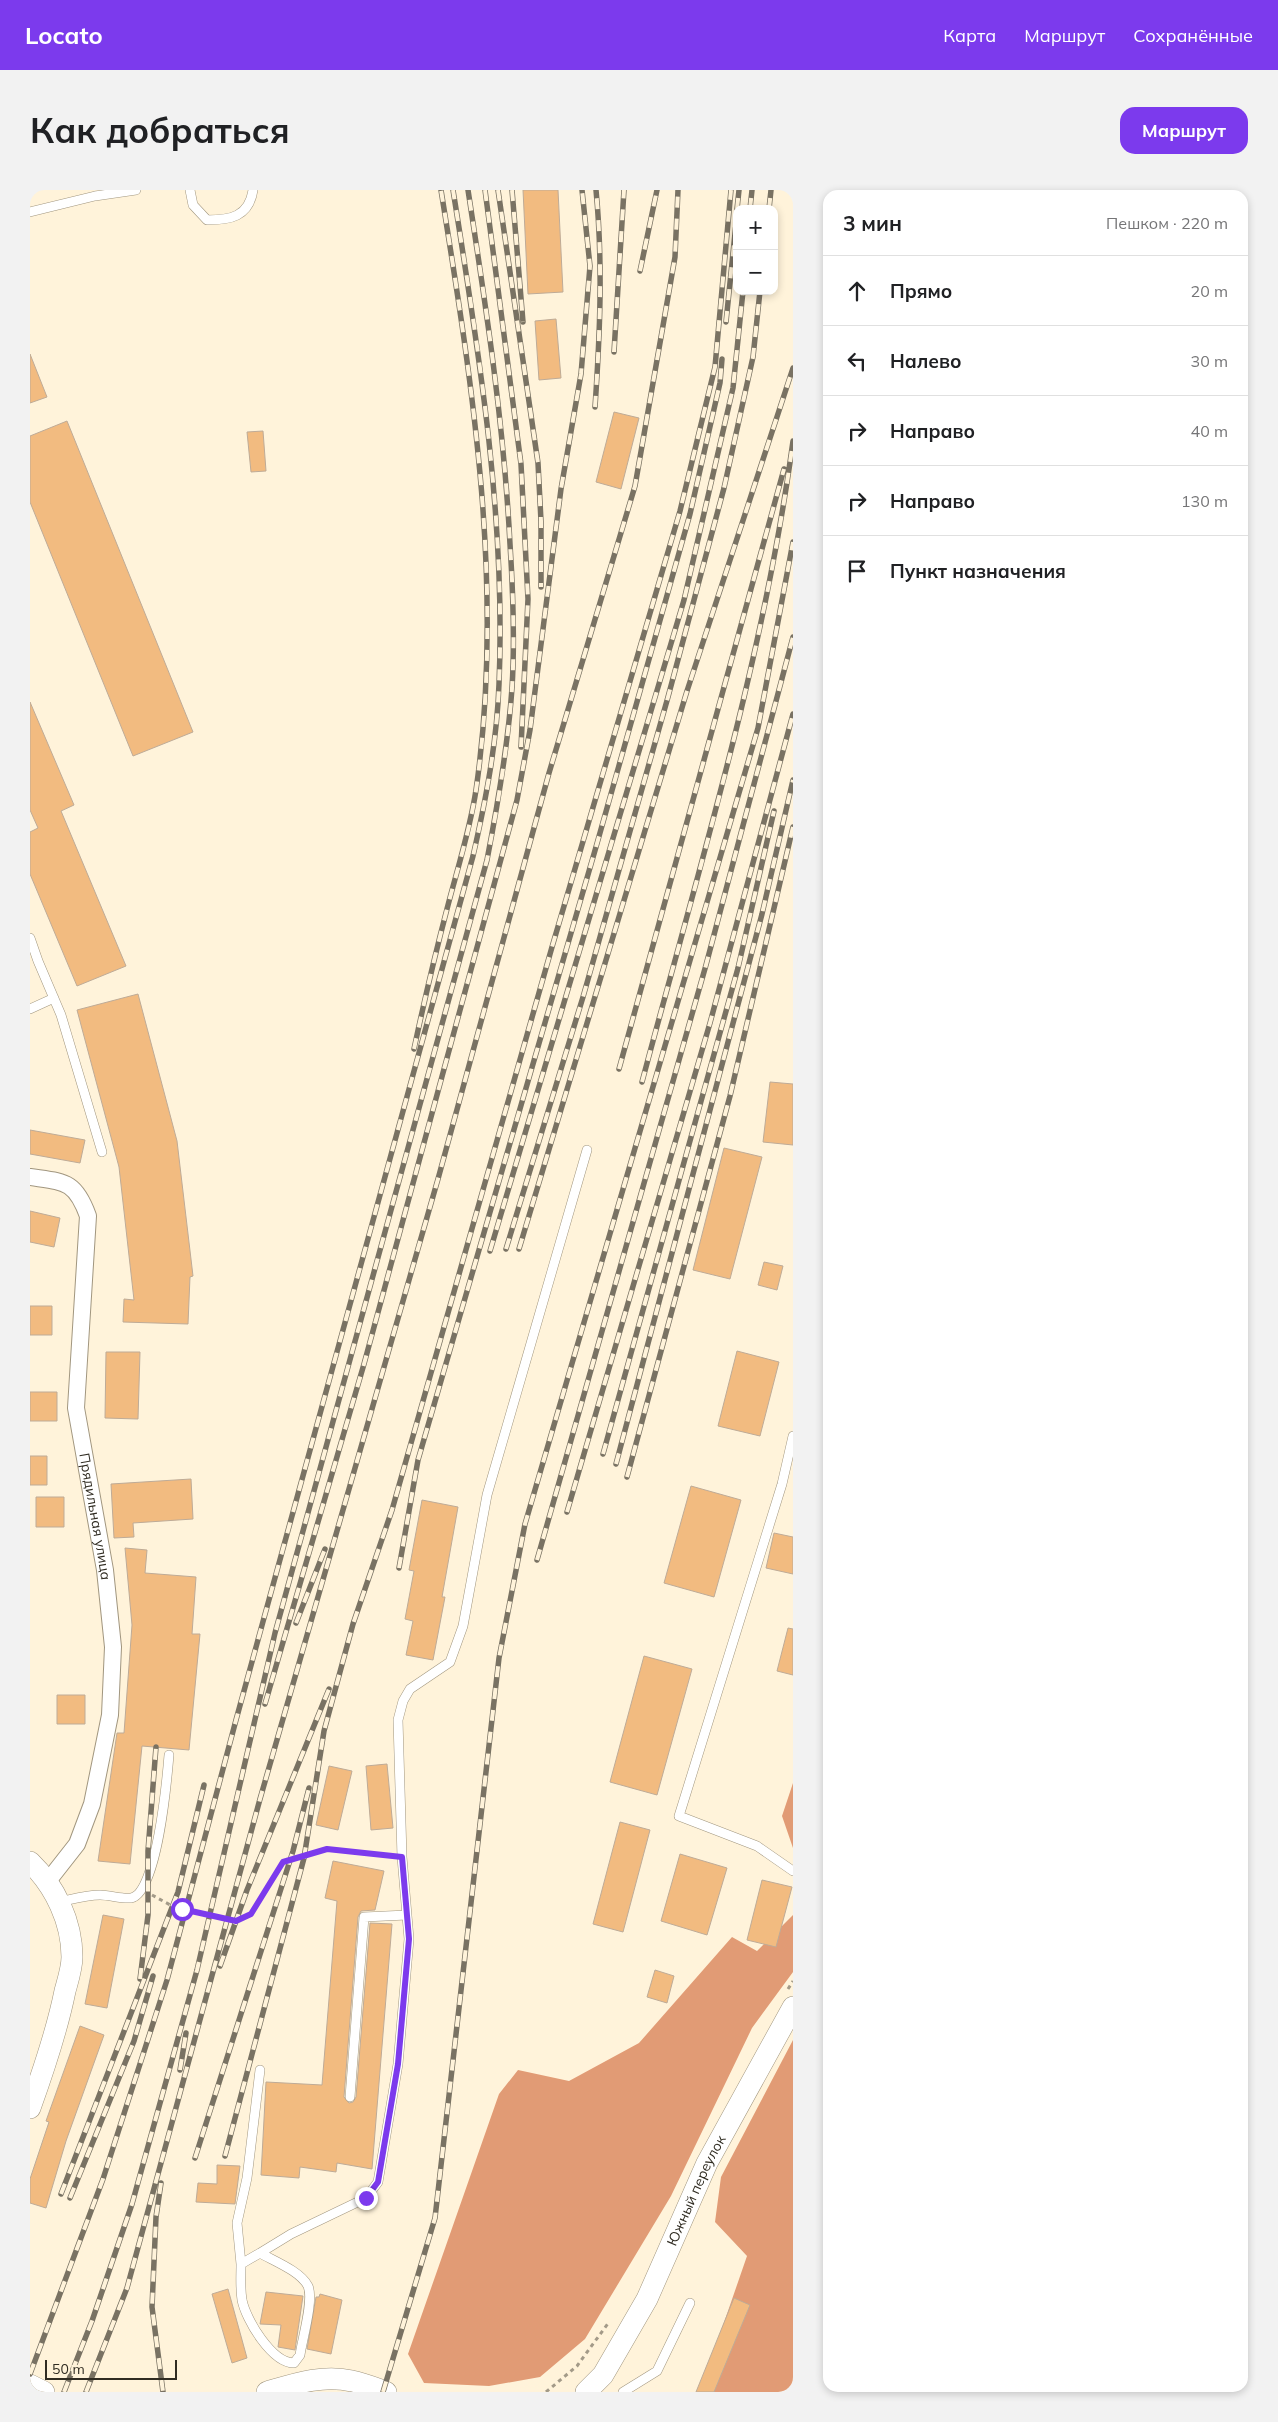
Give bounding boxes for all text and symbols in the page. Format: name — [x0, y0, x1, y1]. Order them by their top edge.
text: Locato — [25, 20, 103, 50]
text: Карта — [943, 24, 996, 47]
text: Маршрут — [1024, 24, 1105, 47]
text: Сохранённые — [1133, 24, 1253, 47]
button: Маршрут — [1120, 107, 1248, 154]
text: Как добраться — [30, 108, 290, 152]
map controls — [733, 205, 778, 295]
button: + — [733, 205, 778, 250]
text: 3 мин — [843, 210, 902, 236]
text: Пешком · 220 m — [1106, 213, 1228, 233]
button: − — [733, 250, 778, 295]
icon: ahead — [843, 277, 871, 305]
text: Прямо — [890, 279, 952, 303]
text: 20 m — [1191, 281, 1228, 301]
icon: left — [843, 347, 871, 375]
text: Налево — [890, 349, 962, 373]
text: 30 m — [1191, 351, 1228, 371]
icon: right — [843, 417, 871, 445]
text: Направо — [890, 419, 975, 443]
text: 40 m — [1191, 421, 1228, 441]
icon: right — [843, 487, 871, 515]
text: Направо — [890, 489, 975, 513]
text: 130 m — [1181, 491, 1228, 511]
icon: arrive — [843, 557, 871, 585]
text: Пункт назначения — [890, 559, 1066, 583]
street label: Прядильная улица — [75, 1452, 115, 1581]
route start — [171, 1898, 194, 1921]
street label: Южный переулок — [663, 2132, 730, 2249]
route end — [355, 2187, 378, 2210]
scale bar — [45, 2357, 178, 2380]
text: 50 m — [52, 2360, 85, 2378]

